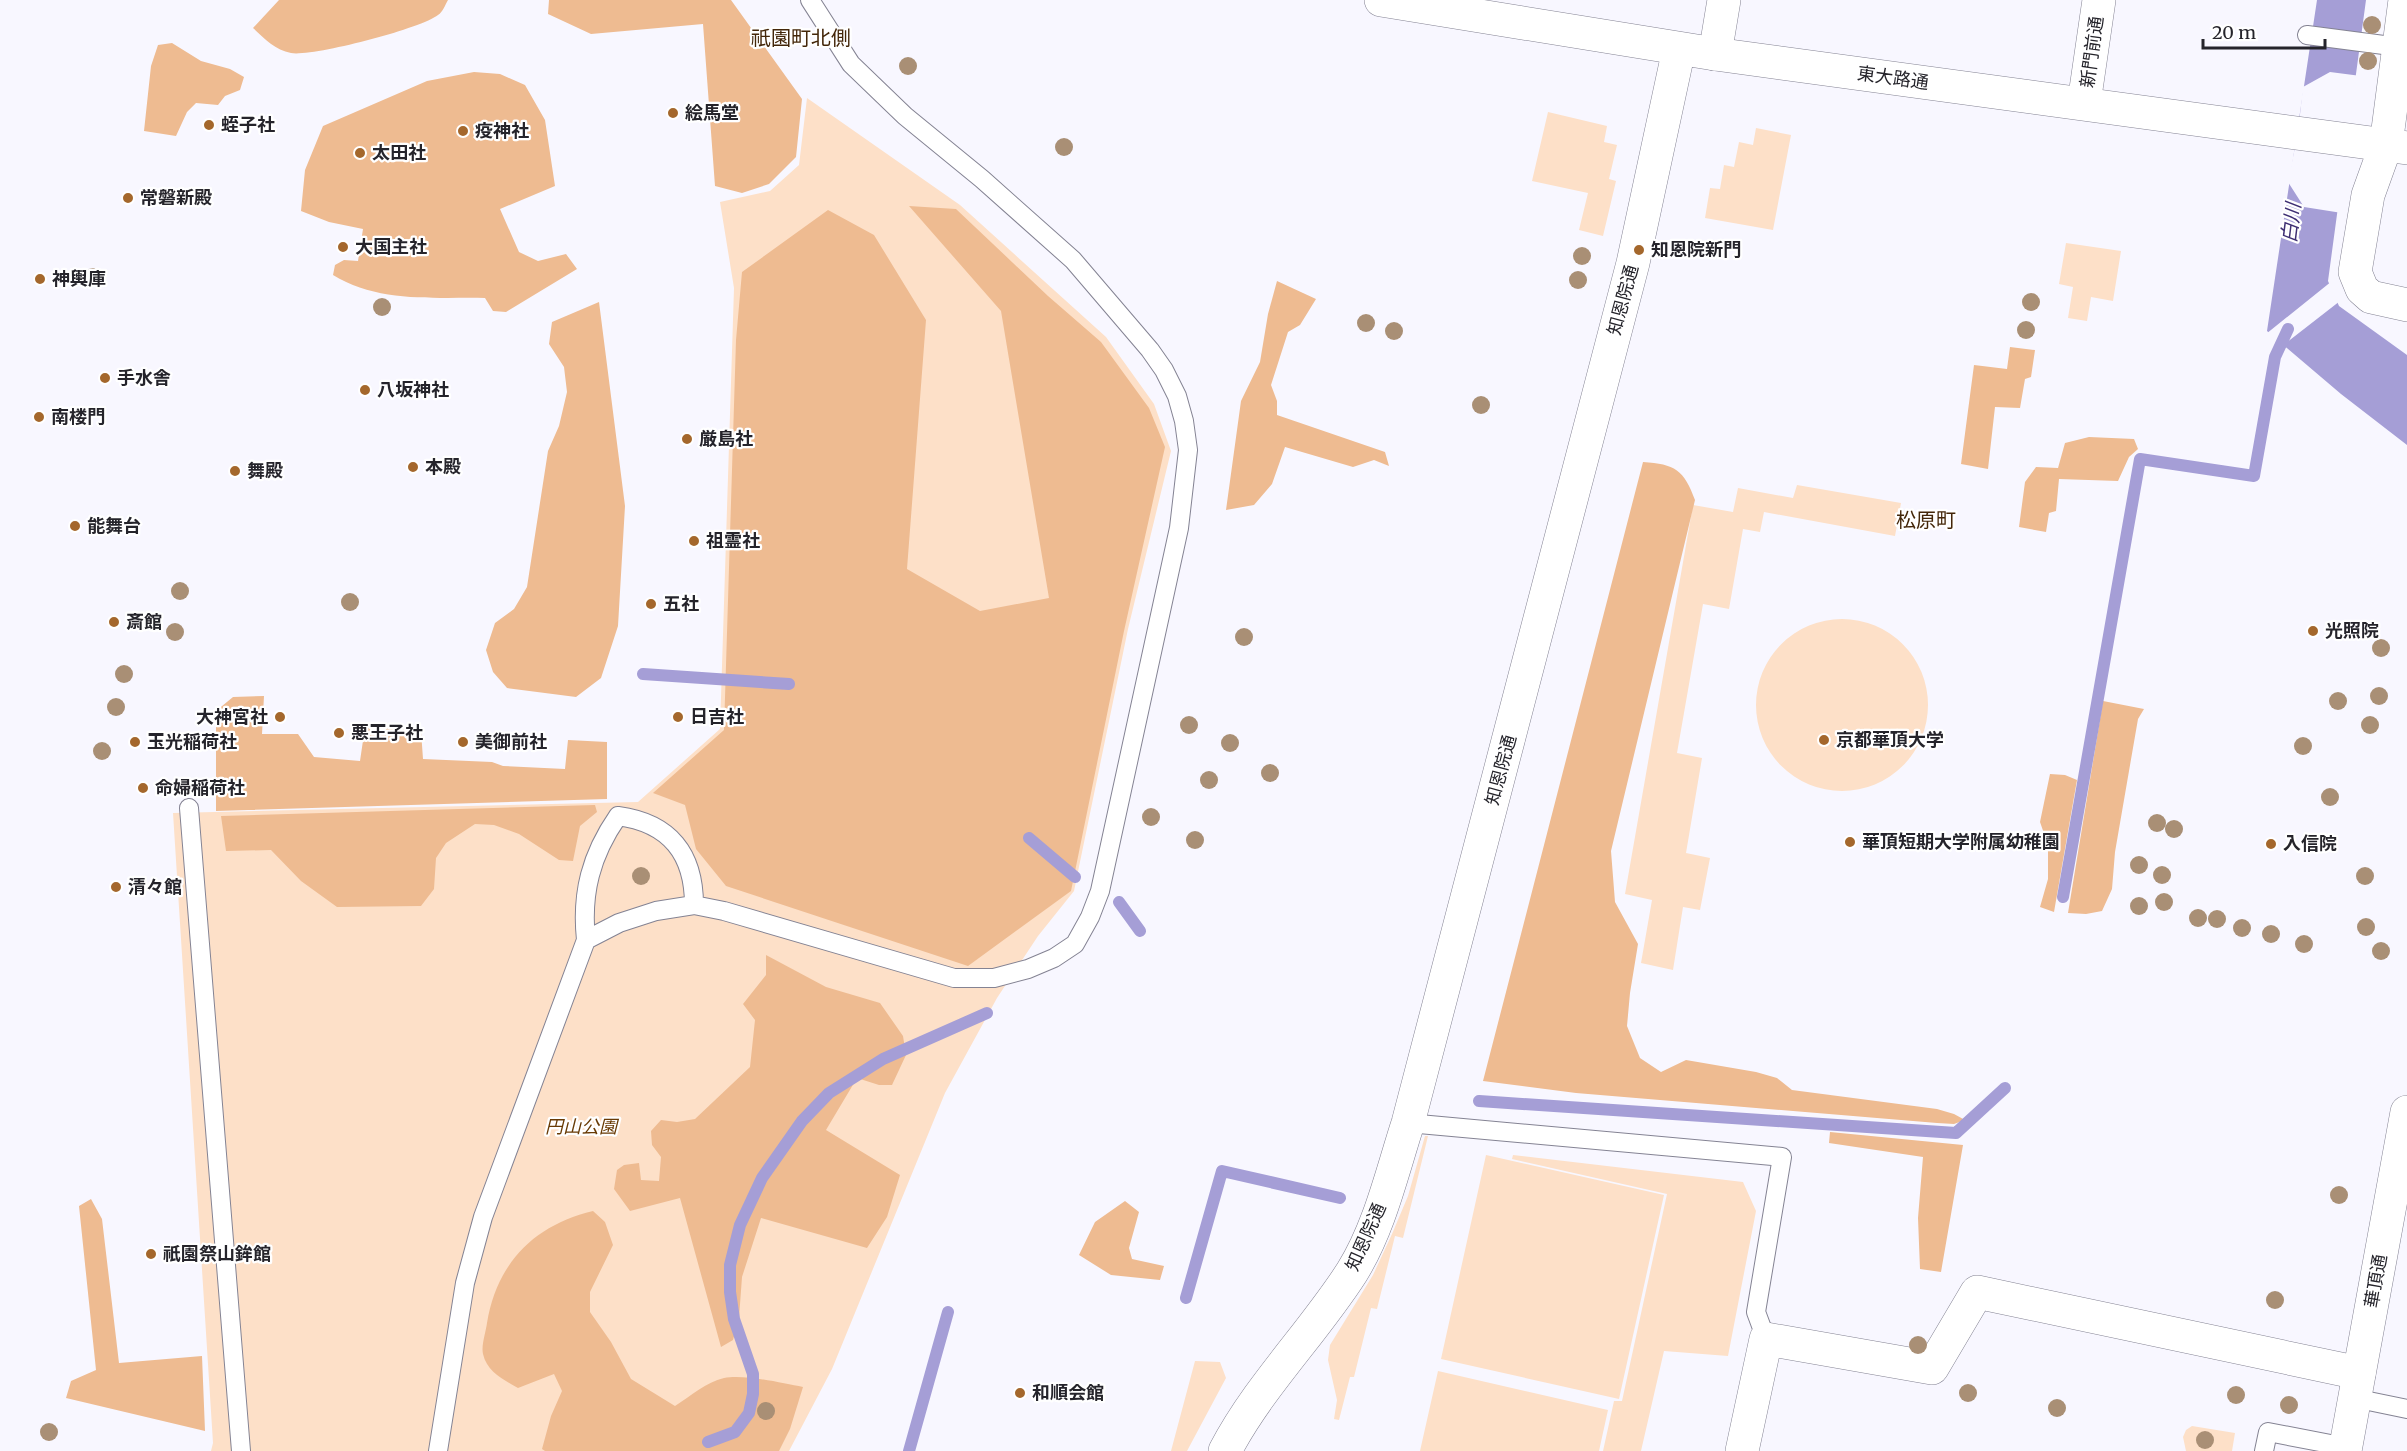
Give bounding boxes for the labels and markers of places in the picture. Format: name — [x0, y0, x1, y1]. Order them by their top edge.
place label: 絵馬堂 — [685, 101, 739, 124]
marker: 絵馬堂 — [666, 106, 680, 120]
place label: 蛭子社 — [221, 113, 275, 136]
marker: 蛭子社 — [202, 118, 216, 132]
place label: 疫神社 — [475, 119, 529, 142]
marker: 疫神社 — [456, 124, 470, 138]
place label: 太田社 — [372, 141, 426, 164]
marker: 太田社 — [353, 146, 367, 160]
place label: 常磐新殿 — [140, 186, 212, 209]
marker: 常磐新殿 — [121, 191, 135, 205]
place label: 大国主社 — [355, 235, 427, 258]
place label: 知恩院新門 — [1651, 238, 1741, 261]
marker: 大国主社 — [336, 240, 350, 254]
marker: 知恩院新門 — [1632, 243, 1646, 257]
place label: 神輿庫 — [52, 267, 106, 290]
marker: 神輿庫 — [33, 272, 47, 286]
place label: 手水舎 — [117, 366, 171, 389]
marker: 手水舎 — [98, 371, 112, 385]
place label: 八坂神社 — [377, 378, 449, 401]
marker: 八坂神社 — [358, 383, 372, 397]
place label: 南楼門 — [51, 405, 105, 428]
marker: 南楼門 — [32, 410, 46, 424]
place label: 厳島社 — [699, 427, 753, 450]
marker: 厳島社 — [680, 432, 694, 446]
place label: 本殿 — [425, 455, 461, 478]
place label: 舞殿 — [247, 459, 283, 482]
marker: 本殿 — [406, 460, 420, 474]
marker: 舞殿 — [228, 464, 242, 478]
place label: 能舞台 — [87, 514, 141, 537]
marker: 能舞台 — [68, 519, 82, 533]
place label: 祖霊社 — [706, 529, 760, 552]
marker: 祖霊社 — [687, 534, 701, 548]
place label: 五社 — [663, 592, 699, 615]
marker: 五社 — [644, 597, 658, 611]
place label: 斎館 — [126, 610, 162, 633]
marker: 斎館 — [107, 615, 121, 629]
place label: 光照院 — [2325, 619, 2379, 642]
marker: 光照院 — [2306, 624, 2320, 638]
place label: 大神宮社 — [196, 705, 268, 728]
place label: 日吉社 — [690, 705, 744, 728]
marker: 大神宮社 — [273, 710, 287, 724]
marker: 日吉社 — [671, 710, 685, 724]
place label: 悪王子社 — [351, 721, 423, 744]
marker: 悪王子社 — [332, 726, 346, 740]
place label: 京都華頂大学 — [1836, 728, 1944, 751]
place label: 玉光稲荷社 — [147, 730, 237, 753]
place label: 美御前社 — [475, 730, 547, 753]
marker: 京都華頂大学 — [1817, 733, 1831, 747]
marker: 玉光稲荷社 — [128, 735, 142, 749]
marker: 美御前社 — [456, 735, 470, 749]
place label: 命婦稲荷社 — [155, 776, 245, 799]
marker: 命婦稲荷社 — [136, 781, 150, 795]
place label: 華頂短期大学附属幼稚園 — [1862, 830, 2060, 853]
place label: 入信院 — [2283, 832, 2337, 855]
marker: 華頂短期大学附属幼稚園 — [1843, 835, 1857, 849]
marker: 入信院 — [2264, 837, 2278, 851]
place label: 清々館 — [128, 875, 182, 898]
marker: 清々館 — [109, 880, 123, 894]
place label: 祇園祭山鉾館 — [163, 1242, 271, 1265]
marker: 祇園祭山鉾館 — [144, 1247, 158, 1261]
place label: 和順会館 — [1032, 1381, 1104, 1404]
marker: 和順会館 — [1013, 1386, 1027, 1400]

